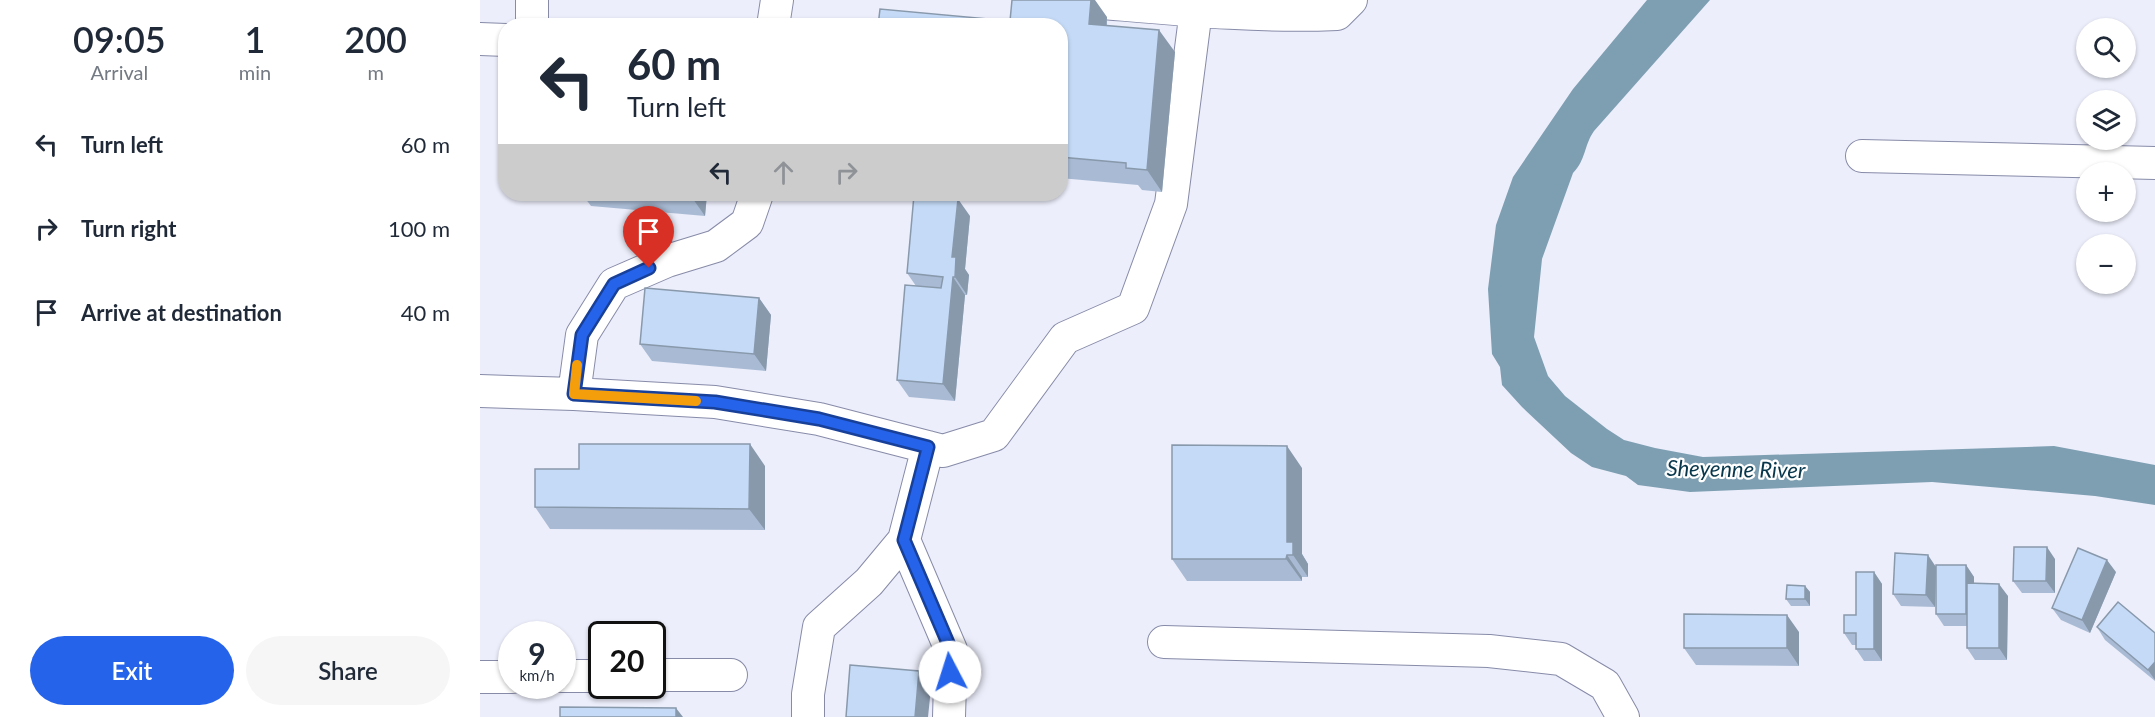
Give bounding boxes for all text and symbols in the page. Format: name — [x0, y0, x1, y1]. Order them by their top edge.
text: 09:05 — [73, 17, 166, 61]
text: 1 — [245, 17, 265, 61]
text: 200 — [344, 17, 407, 61]
map controls — [2076, 18, 2136, 294]
button: search — [2076, 18, 2136, 78]
text: 60 m — [627, 39, 721, 89]
icon: left — [528, 42, 606, 120]
text: Arrival — [91, 60, 148, 84]
text: min — [239, 60, 271, 84]
text: m — [367, 60, 384, 84]
text: Turn left — [627, 90, 726, 123]
button: layers — [2076, 90, 2136, 150]
icon: left — [30, 128, 63, 161]
text: Turn left — [81, 131, 163, 158]
text: 60 m — [401, 131, 450, 158]
icon: left — [704, 156, 737, 189]
icon: ahead — [767, 156, 800, 189]
icon: right — [830, 156, 863, 189]
button: + — [2076, 162, 2136, 222]
pin — [623, 206, 674, 268]
icon: right — [30, 212, 63, 245]
text: Turn right — [81, 215, 176, 242]
text: 100 m — [388, 215, 450, 242]
icon: arrive — [632, 215, 665, 248]
button: − — [2076, 234, 2136, 294]
icon: arrive — [30, 296, 63, 329]
text: Arrive at destination — [81, 299, 282, 326]
text: 40 m — [401, 299, 450, 326]
water label: Sheyenne River — [1666, 454, 1806, 483]
speed limit sign: 20 — [588, 621, 666, 699]
text: 9 — [528, 635, 546, 671]
button: Exit — [30, 636, 234, 705]
button: Share — [246, 636, 450, 705]
position arrow — [918, 640, 982, 704]
text: km/h — [519, 666, 555, 684]

